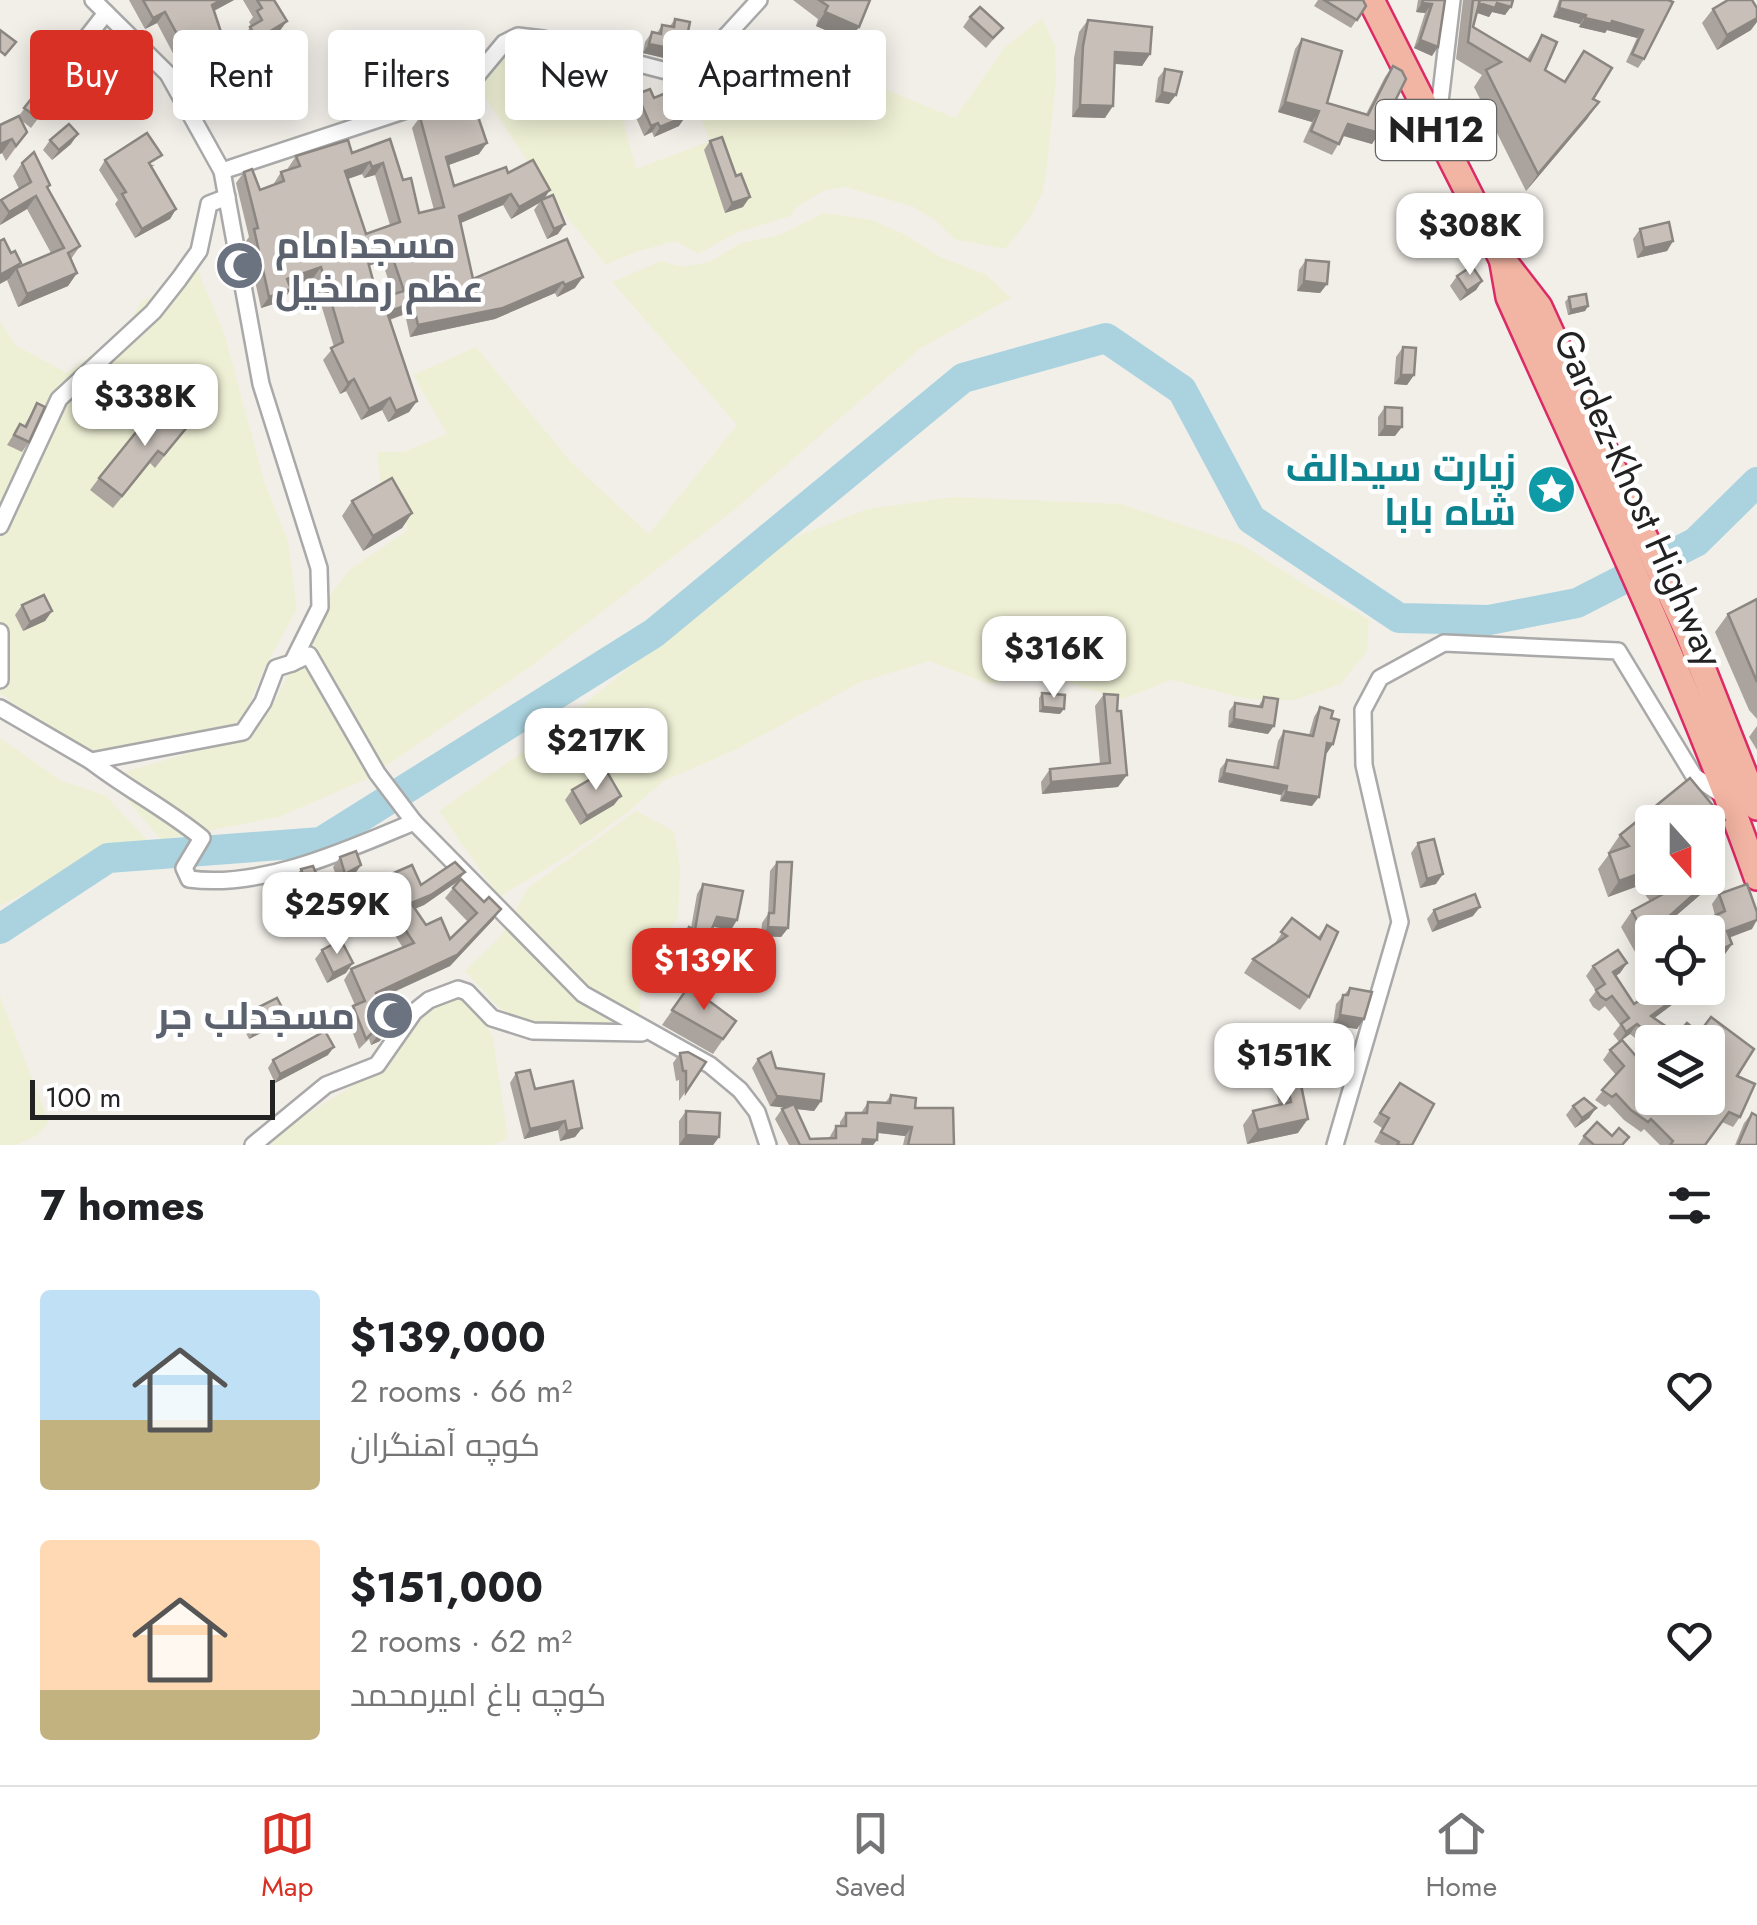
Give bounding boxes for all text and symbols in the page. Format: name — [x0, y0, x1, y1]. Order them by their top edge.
chip: Buy — [30, 30, 153, 120]
chip: Rent — [173, 30, 308, 120]
chip: Filters — [328, 30, 485, 120]
chip: New — [505, 30, 643, 120]
chip: Apartment — [663, 30, 886, 120]
road number: NH12 — [1376, 100, 1496, 160]
pin: $308K — [1400, 193, 1540, 278]
text: $308K — [1418, 202, 1522, 248]
place label: مسجدامام عظم رملخیل — [275, 217, 484, 316]
mosque icon: مسجدامام عظم رملخیل — [214, 240, 266, 292]
street label: Gardez-Khost Highway — [1540, 321, 1738, 676]
pin: $338K — [75, 364, 215, 449]
text: $338K — [94, 373, 196, 419]
place label: زیارت سیدالف شاه بابا — [1285, 440, 1516, 539]
place icon: زیارت سیدالف شاه بابا — [1525, 463, 1577, 515]
pin: $316K — [984, 616, 1124, 701]
text: $316K — [1004, 625, 1104, 671]
pin: $217K — [526, 708, 666, 793]
text: $217K — [547, 717, 645, 763]
north arrow — [1635, 805, 1725, 895]
map controls — [1635, 805, 1725, 1115]
pin: $259K — [267, 872, 407, 957]
text: $259K — [284, 881, 390, 927]
button: locate — [1635, 915, 1725, 1005]
pin: $139K — [634, 928, 774, 1013]
text: $139K — [654, 937, 754, 983]
place label: مسجدلب جر — [156, 988, 355, 1043]
mosque icon: مسجدلب جر — [364, 989, 416, 1041]
pin: $151K — [1214, 1023, 1354, 1108]
button: layers — [1635, 1025, 1725, 1115]
text: $151K — [1236, 1032, 1332, 1078]
scale bar — [30, 1075, 275, 1120]
text: 100 m — [45, 1077, 121, 1118]
text: 7 homes — [40, 1175, 204, 1236]
icon: filters — [1662, 1178, 1717, 1233]
text: $139,000 — [350, 1307, 546, 1368]
icon: home — [120, 1330, 240, 1450]
icon: heart — [1662, 1363, 1717, 1418]
text: 2 rooms · 66 m² — [350, 1368, 572, 1414]
text: کوچه آهنگران — [350, 1422, 540, 1468]
text: $151,000 — [350, 1557, 543, 1618]
icon: home — [120, 1580, 240, 1700]
icon: heart — [1662, 1613, 1717, 1668]
text: 2 rooms · 62 m² — [350, 1618, 572, 1664]
text: کوچه باغ امیرمحمد — [350, 1672, 606, 1718]
tab: Map — [260, 1806, 315, 1907]
tab: Saved — [835, 1806, 906, 1907]
tab: Home — [1425, 1806, 1497, 1907]

